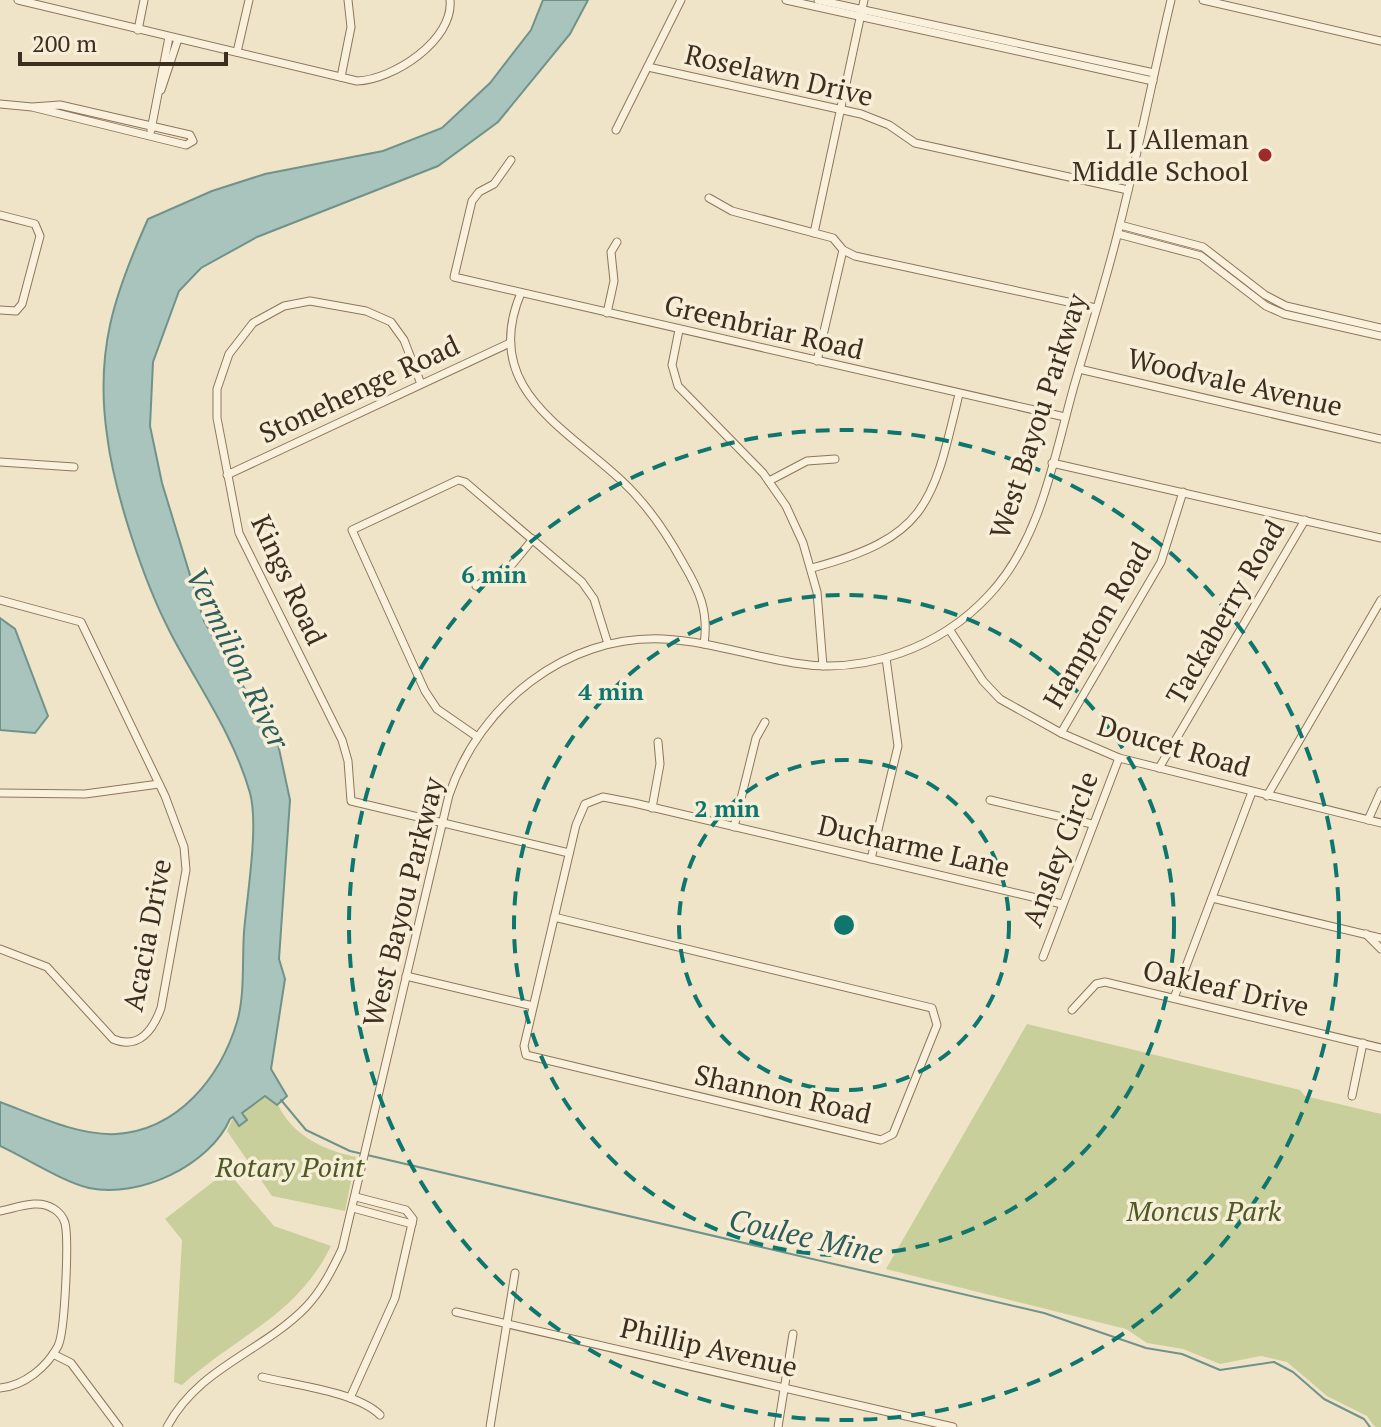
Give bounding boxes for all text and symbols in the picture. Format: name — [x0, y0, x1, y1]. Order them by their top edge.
scale bar — [20, 16, 226, 66]
text: 200 m — [32, 27, 97, 59]
street label: Roselawn Drive — [681, 35, 877, 114]
place label: L J Alleman Middle School — [1072, 120, 1249, 189]
marker: L J Alleman Middle School — [1256, 146, 1274, 164]
street label: Greenbriar Road — [661, 286, 867, 367]
street label: West Bayou Parkway — [980, 288, 1095, 543]
street label: Stonehenge Road — [253, 326, 465, 451]
street label: Woodvale Avenue — [1124, 339, 1346, 424]
street label: Kings Road — [243, 509, 336, 651]
street label: Tackaberry Road — [1157, 513, 1292, 711]
street label: Hampton Road — [1034, 535, 1159, 715]
text: 6 min — [461, 558, 527, 590]
water label: Vermilion River — [177, 560, 300, 756]
text: 4 min — [578, 675, 644, 707]
street label: Doucet Road — [1093, 706, 1255, 785]
street label: Ansley Circle — [1013, 766, 1106, 932]
street label: West Bayou Parkway — [354, 773, 452, 1030]
text: 2 min — [694, 792, 760, 824]
street label: Ducharme Lane — [815, 805, 1014, 886]
street label: Acacia Drive — [114, 856, 179, 1014]
centre of rings — [830, 911, 858, 939]
street label: Oakleaf Drive — [1140, 950, 1313, 1025]
street label: Shannon Road — [691, 1055, 875, 1132]
park label: Rotary Point — [214, 1148, 365, 1185]
park label: Moncus Park — [1126, 1192, 1282, 1229]
water label: Coulee Mine — [725, 1199, 888, 1273]
street label: Phillip Avenue — [617, 1308, 801, 1385]

